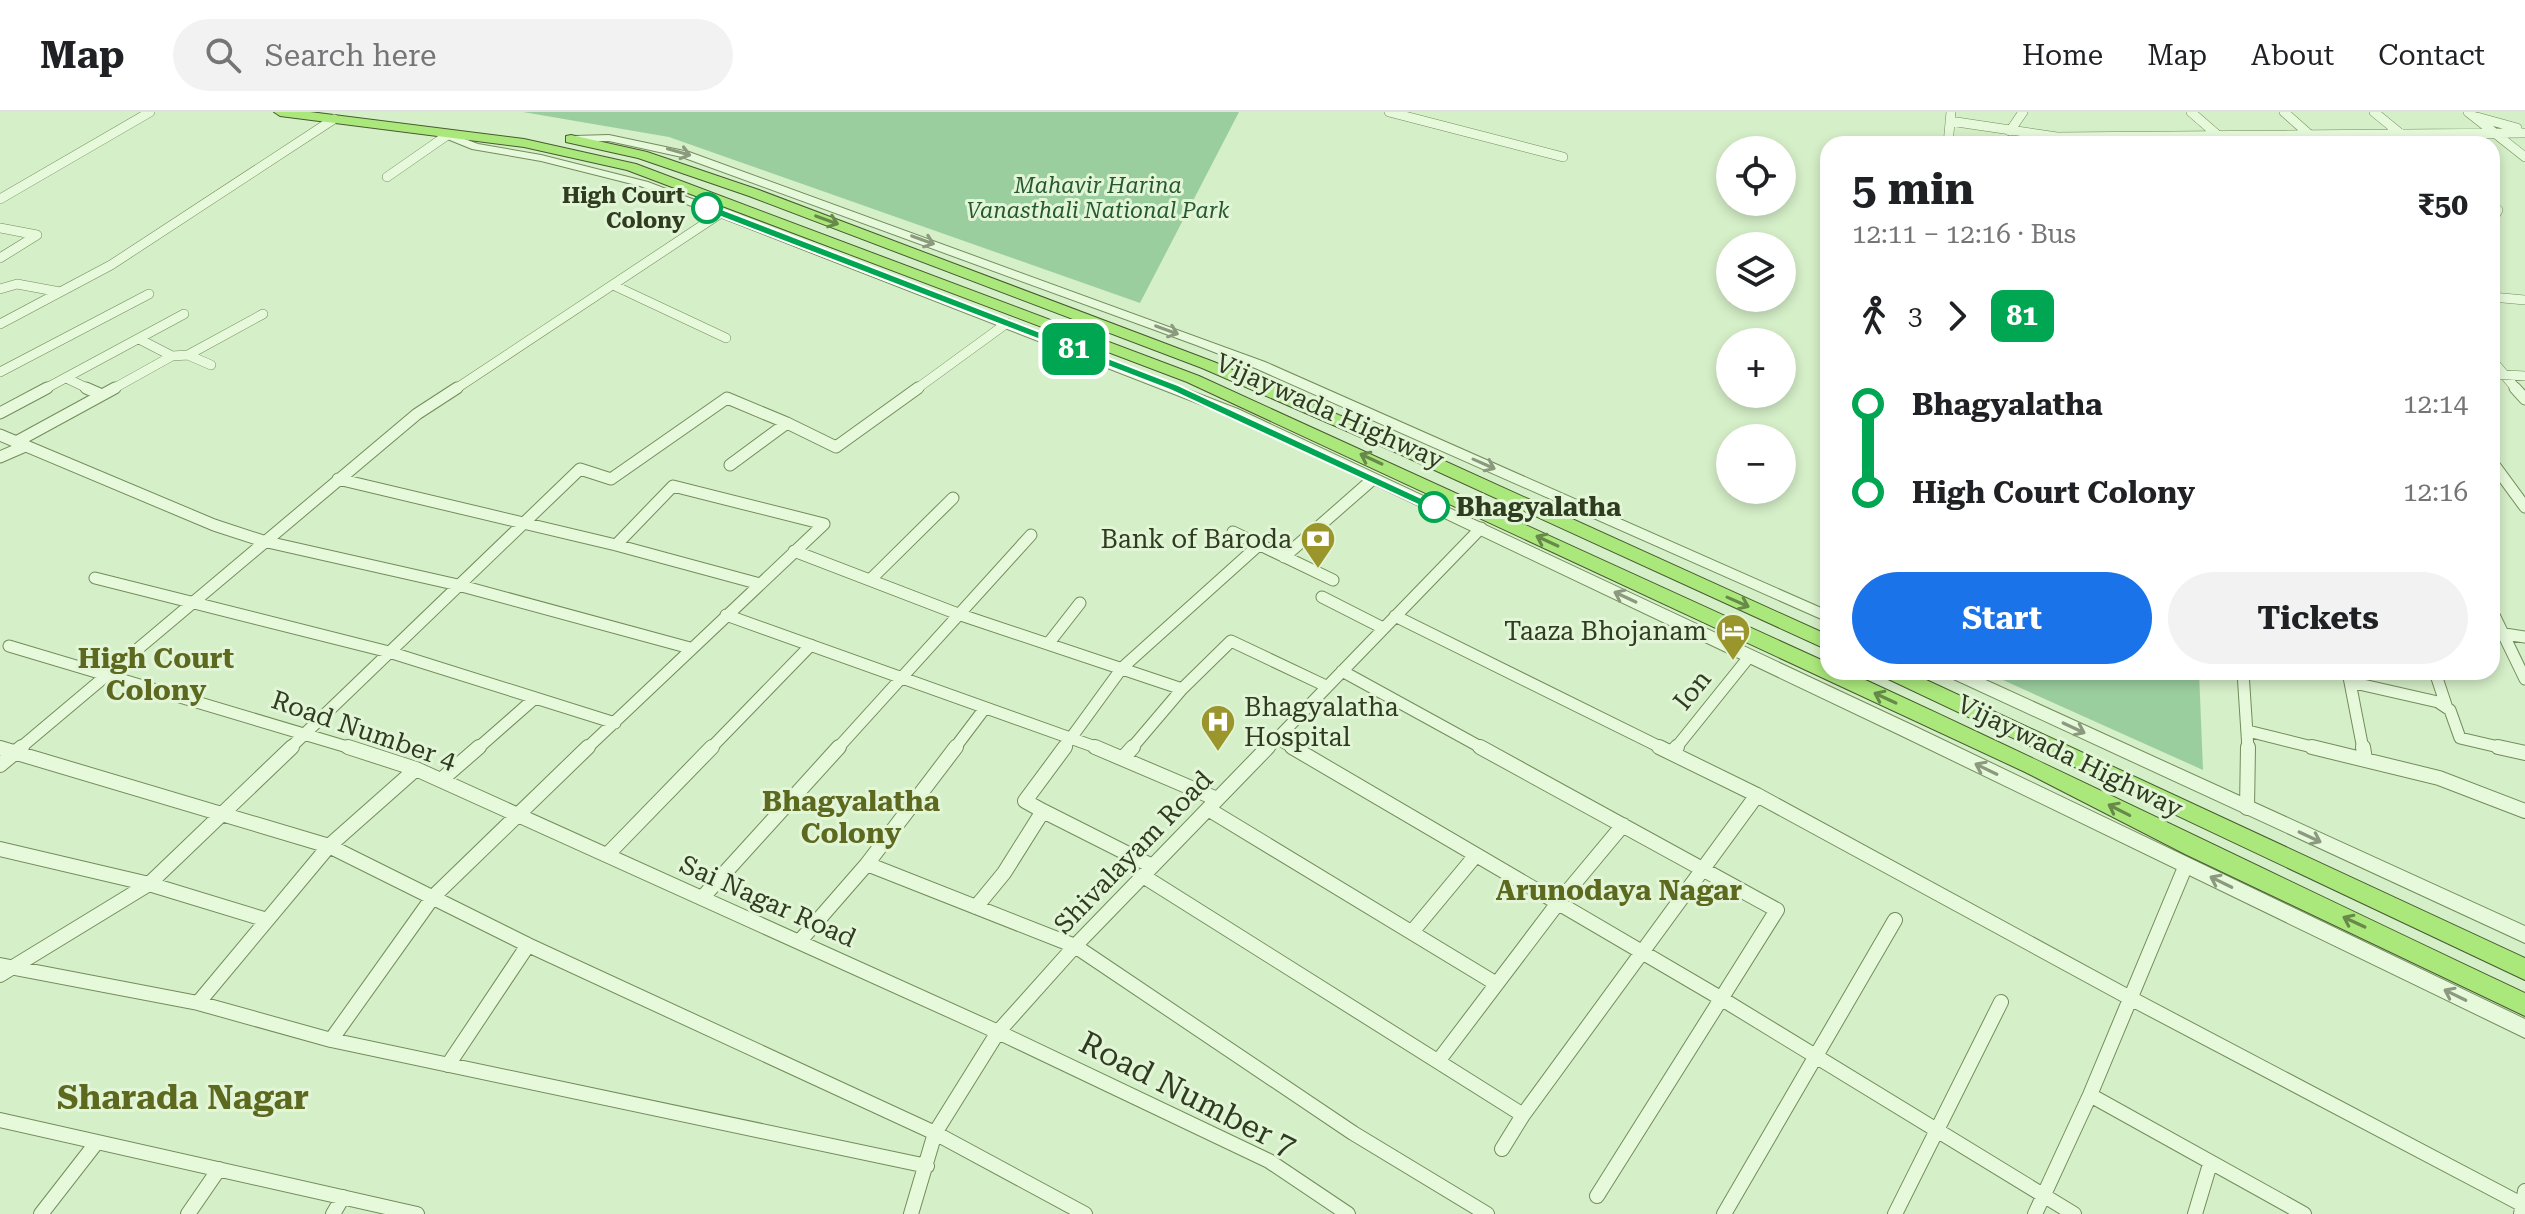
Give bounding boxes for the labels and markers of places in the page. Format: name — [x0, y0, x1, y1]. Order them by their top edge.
place label: High Court Colony — [562, 183, 686, 233]
marker: High Court Colony — [692, 193, 722, 223]
marker: Bhagyalatha — [1419, 492, 1449, 522]
place label: Bhagyalatha — [1456, 492, 1621, 522]
bank icon: Bank of Baroda — [1299, 520, 1337, 570]
place label: Bank of Baroda — [1100, 524, 1292, 554]
hotel icon: Taaza Bhojanam — [1714, 612, 1752, 662]
place label: Taaza Bhojanam — [1504, 616, 1707, 646]
place label: Bhagyalatha Hospital — [1244, 692, 1399, 752]
hospital icon: Bhagyalatha Hospital — [1199, 703, 1237, 753]

